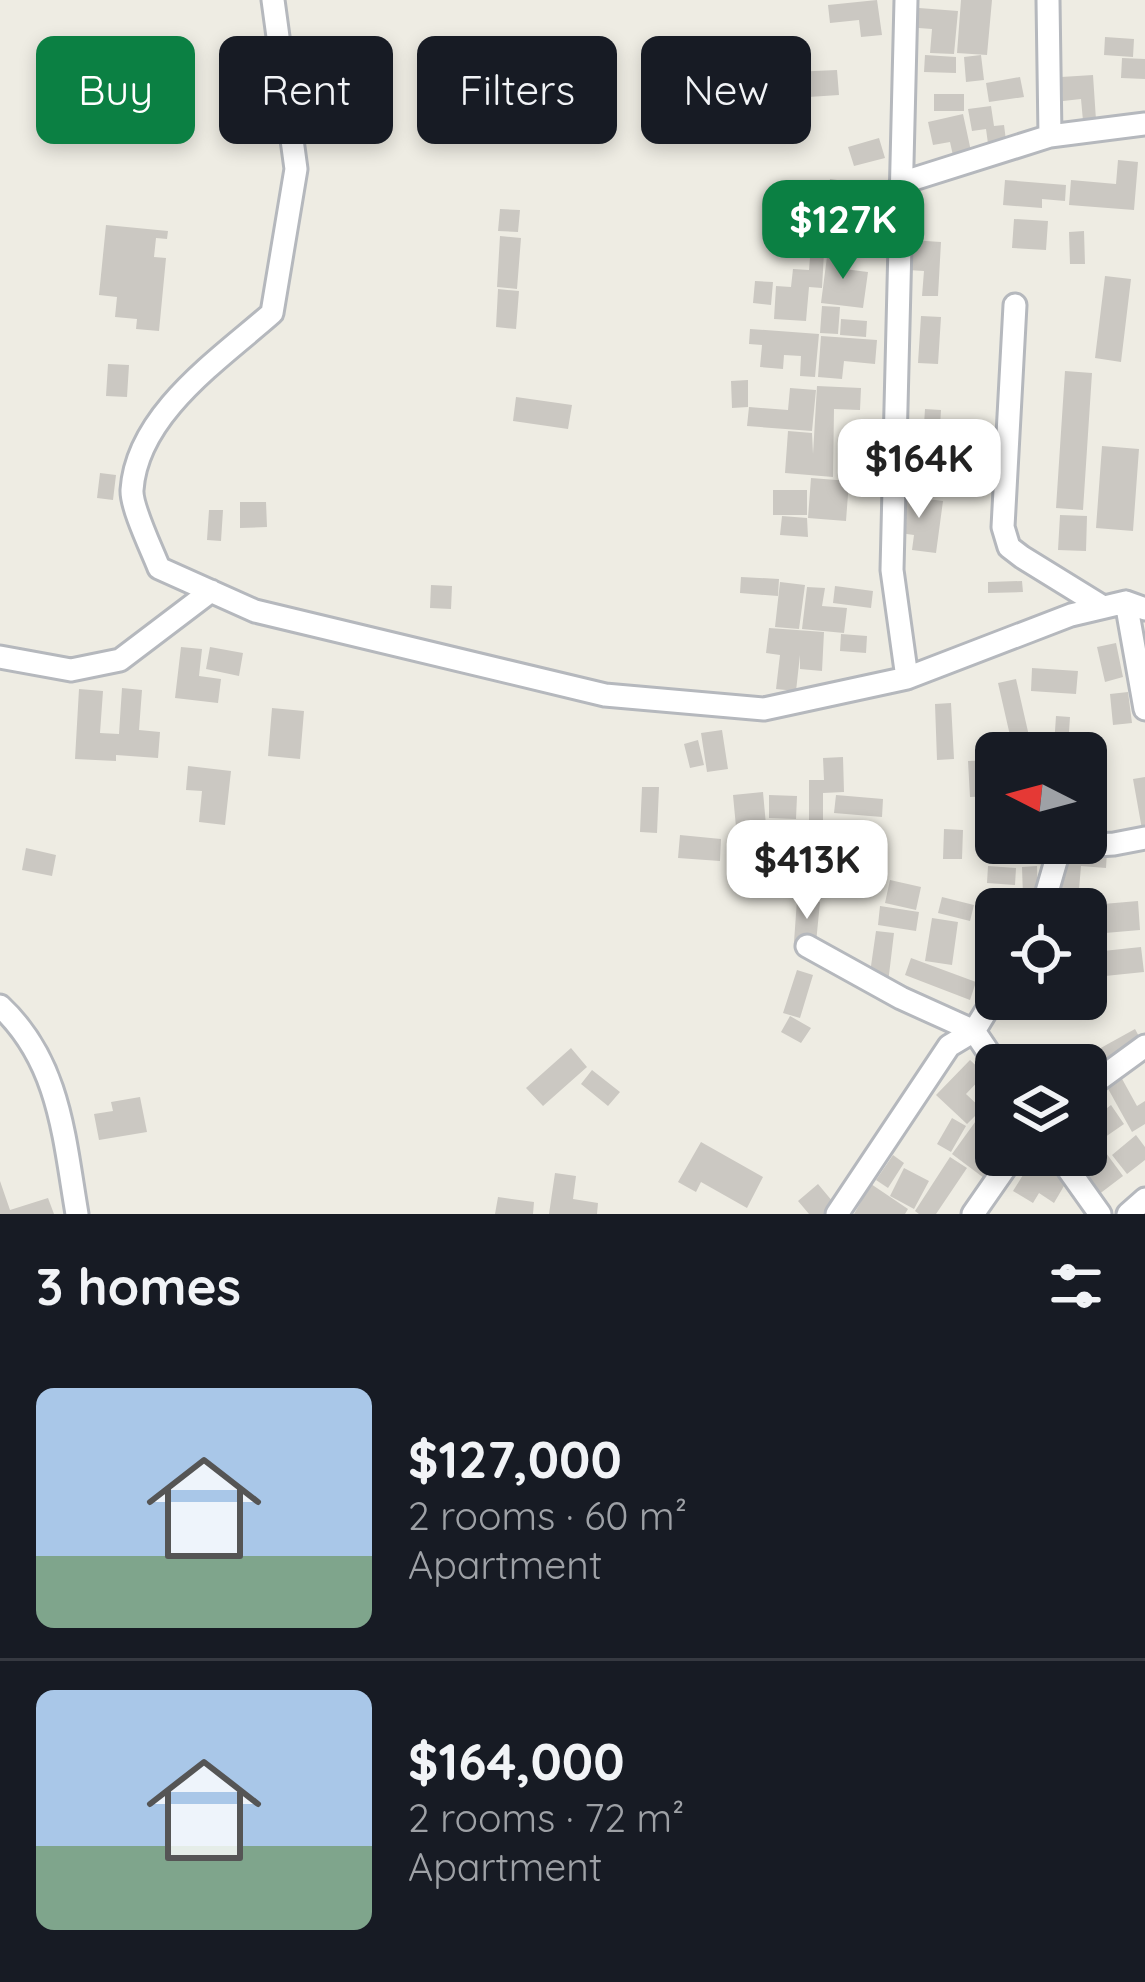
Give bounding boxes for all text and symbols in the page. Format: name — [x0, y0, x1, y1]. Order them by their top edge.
chip: Buy — [36, 36, 195, 144]
chip: Rent — [219, 36, 393, 144]
chip: Filters — [417, 36, 617, 144]
chip: New — [641, 36, 811, 144]
pin: $127K — [759, 180, 927, 282]
text: $127K — [789, 194, 897, 243]
pin: $164K — [835, 419, 1003, 521]
text: $164K — [865, 433, 973, 482]
north arrow — [975, 732, 1107, 864]
map controls — [975, 732, 1107, 1176]
pin: $413K — [723, 820, 891, 922]
text: $413K — [754, 834, 860, 883]
button: locate — [975, 888, 1107, 1020]
button: layers — [975, 1044, 1107, 1176]
icon: filters — [1043, 1253, 1109, 1319]
text: 3 homes — [36, 1254, 241, 1318]
text: $127,000 — [408, 1427, 622, 1491]
icon: home — [132, 1436, 276, 1580]
text: 2 rooms · 60 m² — [408, 1491, 687, 1540]
text: Apartment — [408, 1540, 602, 1589]
text: $164,000 — [408, 1729, 624, 1793]
icon: home — [132, 1738, 276, 1882]
text: 2 rooms · 72 m² — [408, 1793, 684, 1842]
text: Apartment — [408, 1842, 602, 1891]

